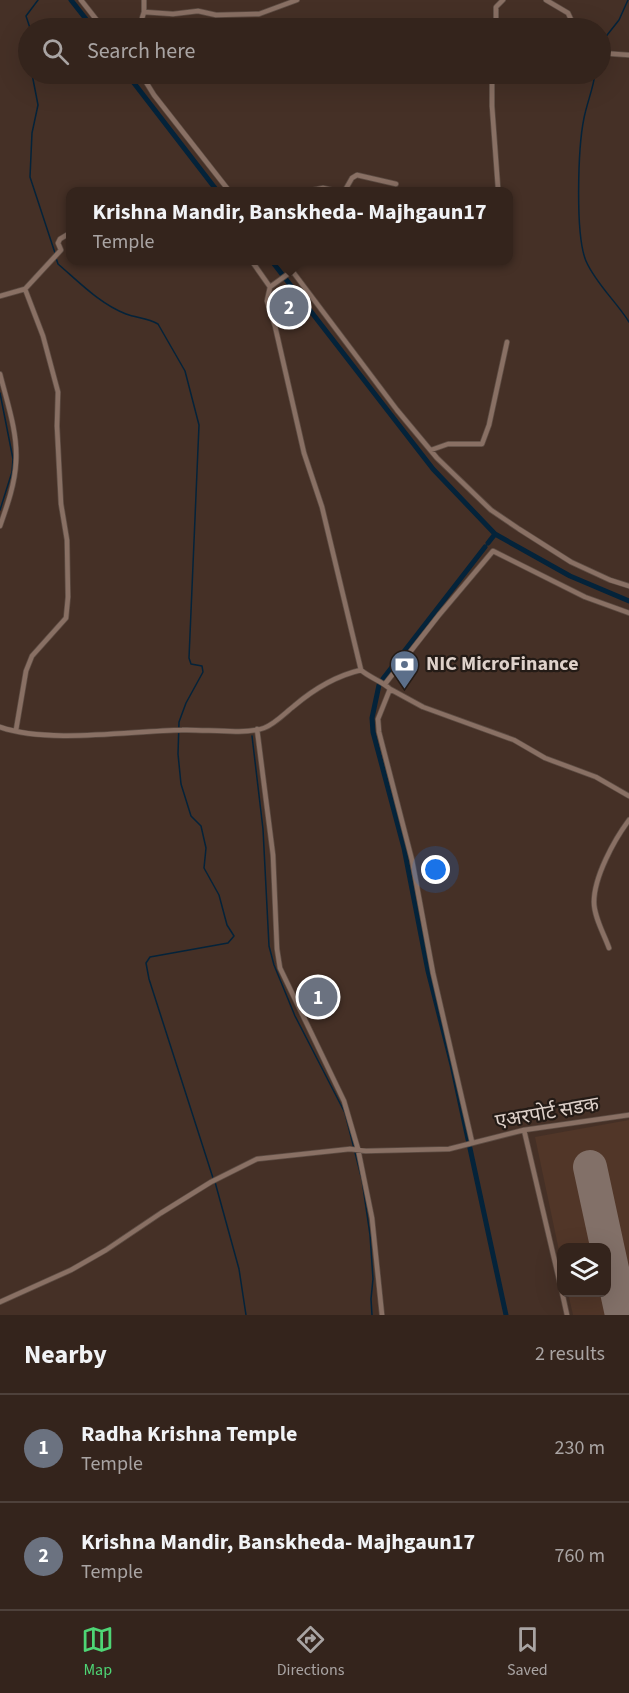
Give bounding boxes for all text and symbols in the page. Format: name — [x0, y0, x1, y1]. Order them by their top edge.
search box — [18, 18, 611, 84]
icon: search — [39, 35, 72, 68]
text: Search here — [87, 35, 195, 67]
popup — [66, 187, 513, 265]
text: Krishna Mandir, Banskheda- Majhgaun17 — [92, 196, 487, 228]
text: Temple — [92, 228, 154, 256]
pin: 2 — [270, 284, 308, 330]
bank icon: NIC MicroFinance — [389, 648, 421, 690]
place label: NIC MicroFinance — [426, 650, 579, 678]
your location — [421, 855, 450, 884]
pin: 1 — [298, 974, 338, 1020]
street label: एअरपोर्ट सडक — [493, 1090, 602, 1136]
map controls — [557, 1243, 611, 1297]
button: layers — [557, 1243, 611, 1297]
text: Nearby — [24, 1336, 107, 1373]
text: 2 results — [535, 1340, 605, 1368]
text: Radha Krishna Temple — [81, 1418, 297, 1450]
text: 1 — [38, 1434, 49, 1462]
text: 230 m — [555, 1434, 605, 1462]
text: Temple — [81, 1450, 143, 1478]
text: Krishna Mandir, Banskheda- Majhgaun17 — [81, 1526, 475, 1558]
text: 2 — [38, 1542, 49, 1570]
text: 760 m — [555, 1542, 605, 1570]
text: Temple — [81, 1558, 143, 1586]
tab: Map — [81, 1623, 114, 1681]
tab: Directions — [277, 1623, 344, 1681]
tab: Saved — [507, 1623, 548, 1681]

